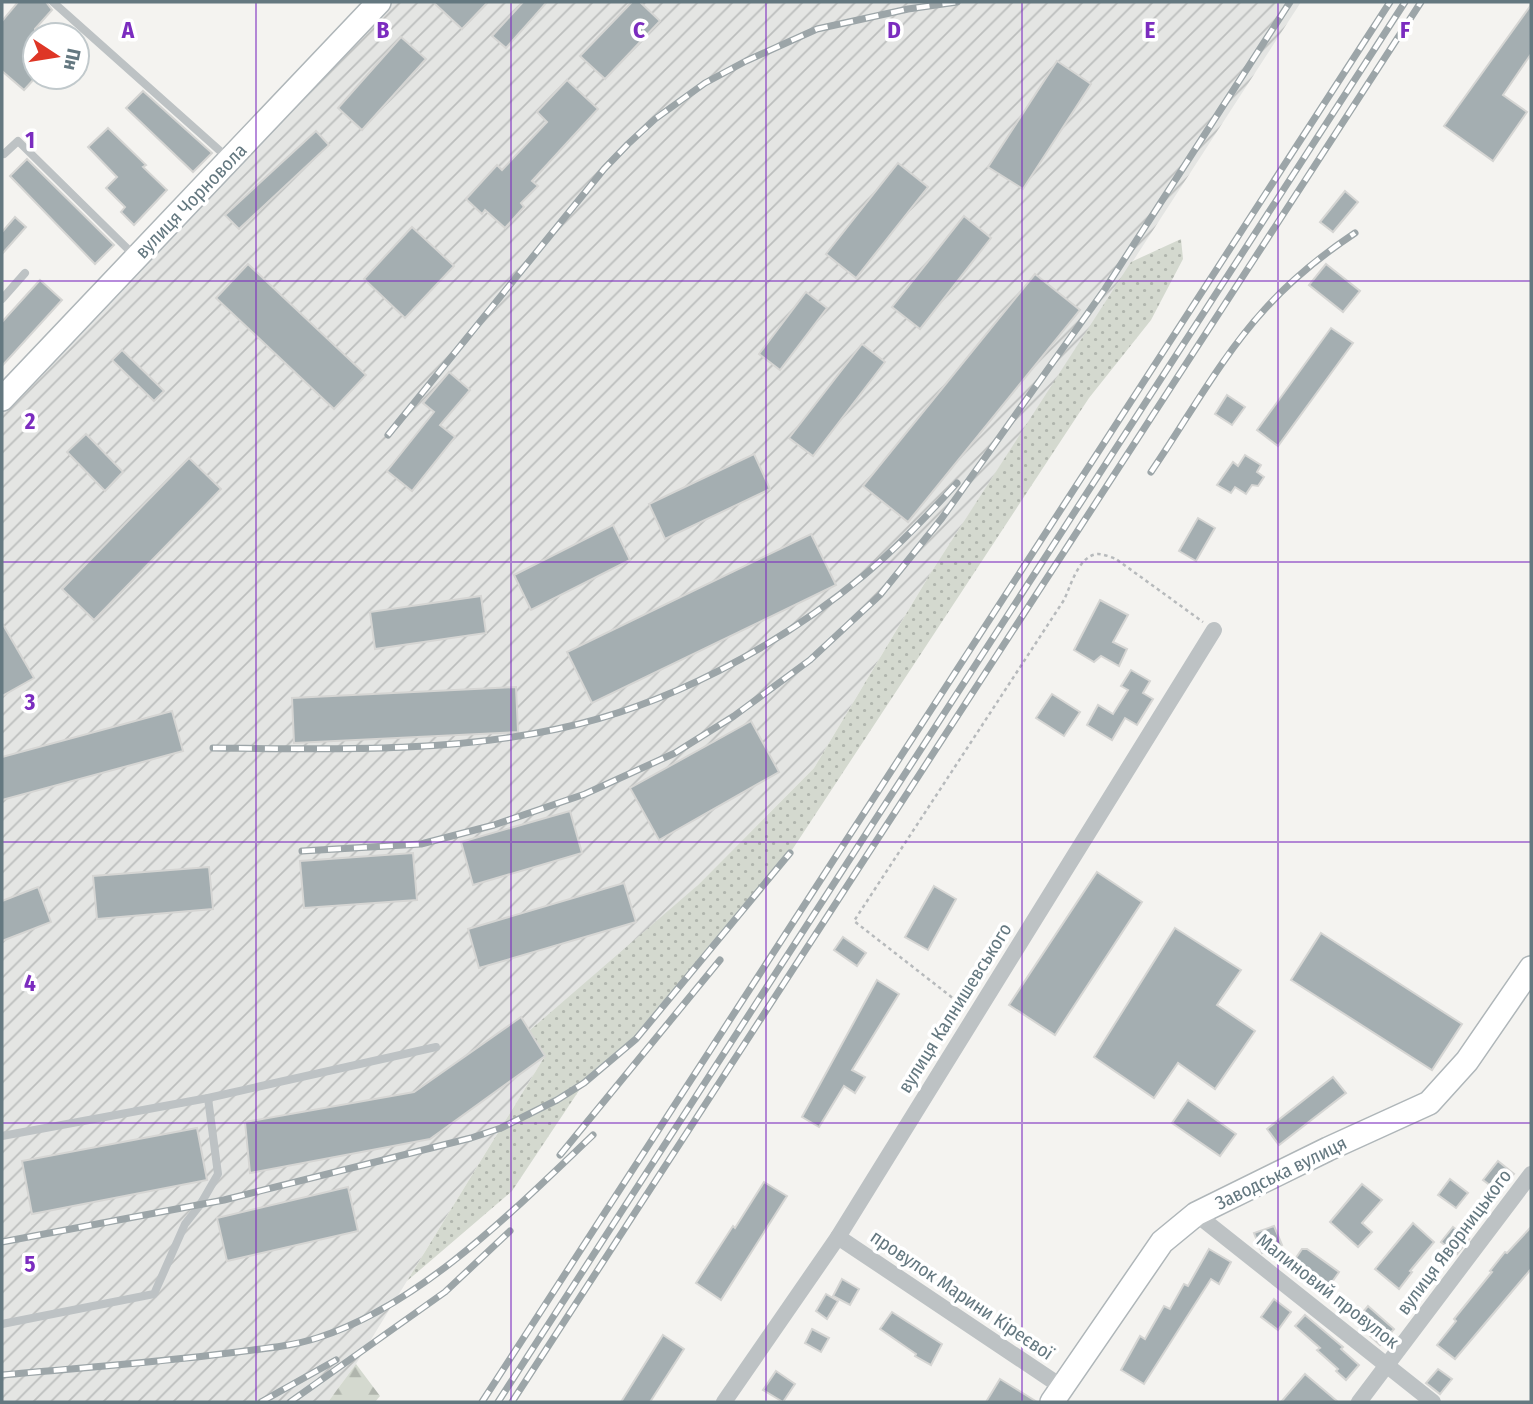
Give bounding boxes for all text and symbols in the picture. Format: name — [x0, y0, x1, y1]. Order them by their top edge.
text: A — [121, 16, 135, 44]
text: B — [377, 16, 390, 44]
text: C — [633, 16, 645, 44]
text: D — [887, 16, 901, 44]
text: E — [1145, 16, 1156, 44]
text: F — [1400, 16, 1410, 44]
north arrow — [21, 21, 91, 91]
text: Пн — [59, 47, 86, 72]
text: 1 — [25, 126, 35, 154]
street label: вулиця Чорновола — [130, 139, 252, 263]
text: 2 — [24, 407, 36, 435]
text: 3 — [24, 688, 36, 716]
street label: вулиця Калнишевського — [893, 919, 1017, 1097]
text: 4 — [24, 969, 36, 997]
street label: Заводська вулиця — [1211, 1131, 1351, 1215]
street label: вулиця Яворницького — [1392, 1165, 1516, 1319]
street label: провулок Марини Кіреєвої — [866, 1225, 1059, 1366]
street label: Малиновий провулок — [1252, 1228, 1404, 1354]
text: 5 — [24, 1250, 36, 1278]

